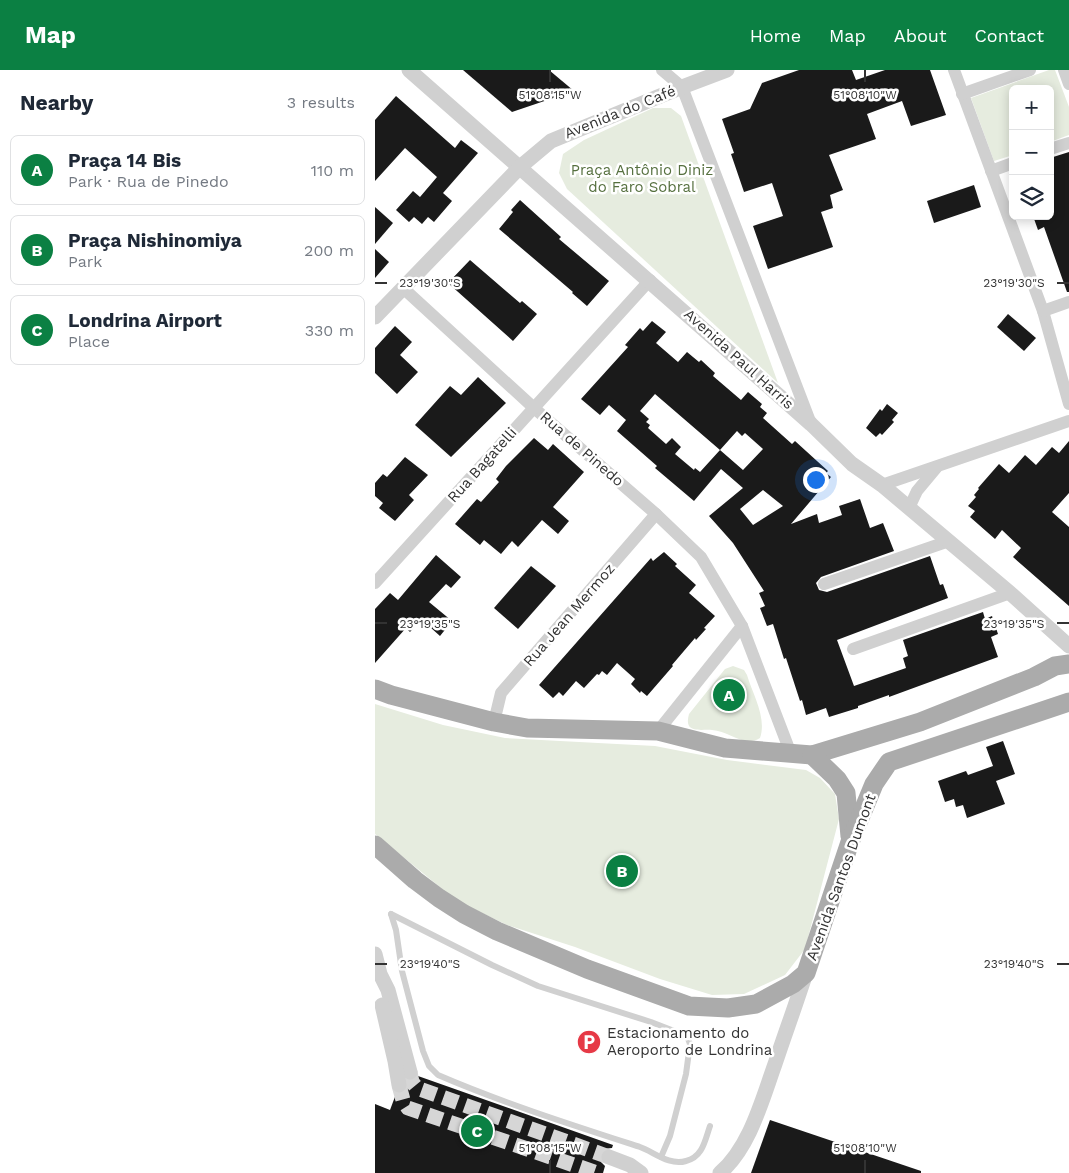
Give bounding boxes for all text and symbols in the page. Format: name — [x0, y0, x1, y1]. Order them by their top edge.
text: Map — [25, 21, 76, 49]
text: Home — [750, 25, 801, 46]
text: Map — [829, 25, 866, 46]
text: About — [894, 25, 946, 46]
text: Contact — [974, 25, 1044, 46]
street label: Avenida do Café — [562, 81, 678, 143]
map controls — [1009, 85, 1054, 220]
button: + — [1009, 85, 1054, 130]
text: 51°08'15"W — [519, 88, 582, 102]
text: 51°08'10"W — [833, 88, 897, 102]
text: Nearby — [20, 90, 93, 115]
text: 3 results — [287, 93, 355, 112]
button: − — [1009, 130, 1054, 175]
text: Praça 14 Bis — [68, 149, 181, 172]
text: A — [32, 161, 42, 180]
text: 110 m — [311, 161, 354, 180]
park label: Praça Antônio Diniz do Faro Sobral — [571, 161, 713, 196]
text: Park · Rua de Pinedo — [68, 172, 229, 191]
button: layers — [1009, 175, 1054, 220]
text: Praça Nishinomiya — [68, 229, 242, 252]
text: B — [32, 241, 42, 260]
text: 200 m — [304, 241, 354, 260]
text: Park — [68, 252, 102, 271]
text: 23°19'30"S — [399, 276, 461, 290]
text: 23°19'30"S — [983, 276, 1045, 290]
street label: Avenida Paul Harris — [680, 305, 798, 413]
text: Londrina Airport — [68, 309, 222, 332]
text: C — [32, 321, 42, 340]
text: 330 m — [305, 321, 354, 340]
text: Place — [68, 332, 110, 351]
street label: Rua de Pinedo — [536, 408, 628, 490]
street label: Rua Bagatelli — [444, 424, 520, 506]
your location — [803, 467, 829, 493]
street label: Rua Jean Mermoz — [519, 560, 619, 670]
text: 23°19'35"S — [400, 617, 460, 631]
text: 23°19'35"S — [984, 617, 1044, 631]
pin: A — [713, 676, 745, 714]
street label: Avenida Santos Dumont — [802, 791, 880, 963]
pin: B — [606, 852, 638, 890]
text: 23°19'40"S — [400, 957, 460, 971]
text: 23°19'40"S — [984, 957, 1044, 971]
place label: Estacionamento do Aeroporto de Londrina — [607, 1024, 773, 1059]
parking icon: Estacionamento do Aeroporto de Londrina — [576, 1029, 602, 1055]
pin: C — [461, 1112, 493, 1150]
text: 51°08'15"W — [519, 1141, 582, 1155]
text: 51°08'10"W — [833, 1141, 897, 1155]

